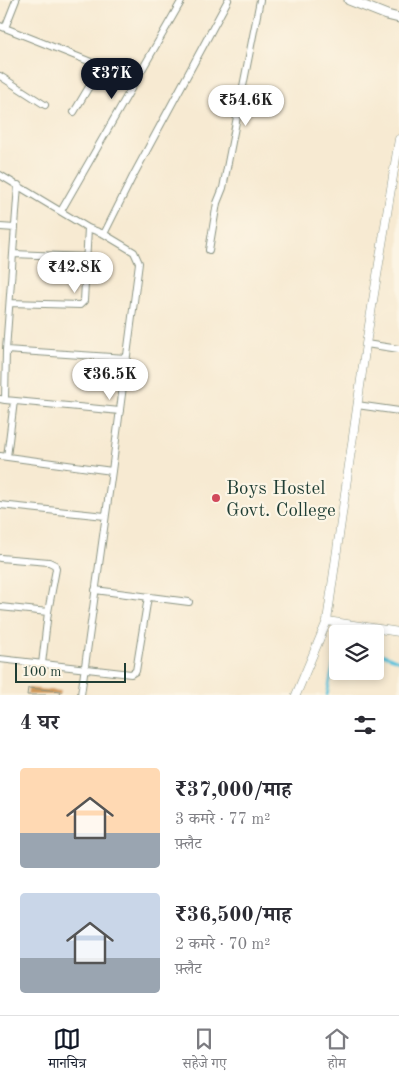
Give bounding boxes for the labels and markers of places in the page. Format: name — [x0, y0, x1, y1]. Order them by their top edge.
pin: ₹37K — [82, 58, 142, 100]
pin: ₹54.6K — [205, 84, 287, 127]
pin: ₹42.8K — [34, 252, 116, 294]
pin: ₹36.5K — [69, 358, 151, 401]
place label: Boys Hostel Govt. College — [226, 480, 336, 521]
marker: Boys Hostel Govt. College — [210, 492, 222, 504]

